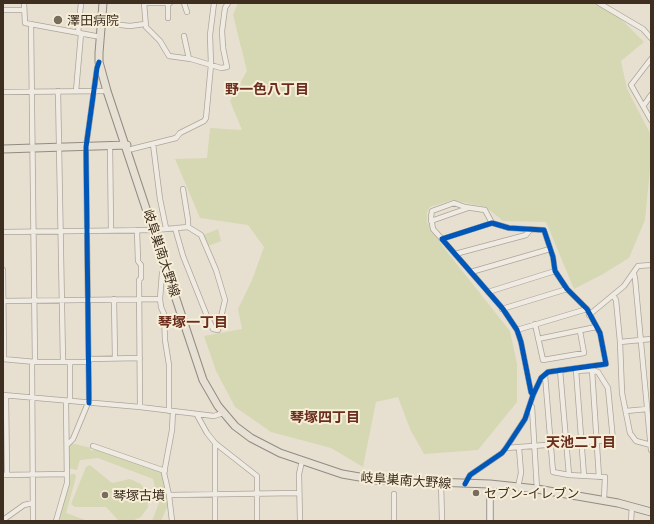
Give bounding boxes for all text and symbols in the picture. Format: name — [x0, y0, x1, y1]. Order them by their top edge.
place label: 澤田病院 — [67, 12, 119, 28]
marker: 澤田病院 — [52, 14, 64, 26]
district label: 野一色八丁目 — [225, 81, 309, 97]
street label: 岐阜巣南大野線 — [141, 207, 183, 299]
district label: 琴塚一丁目 — [158, 314, 228, 330]
district label: 琴塚四丁目 — [290, 409, 360, 425]
district label: 天池二丁目 — [546, 434, 616, 450]
street label: 岐阜巣南大野線 — [360, 469, 452, 491]
place label: セブン-イレブン — [484, 485, 580, 501]
place label: 琴塚古墳 — [113, 487, 165, 503]
marker: セブン-イレブン — [471, 488, 481, 498]
marker: 琴塚古墳 — [100, 490, 110, 500]

